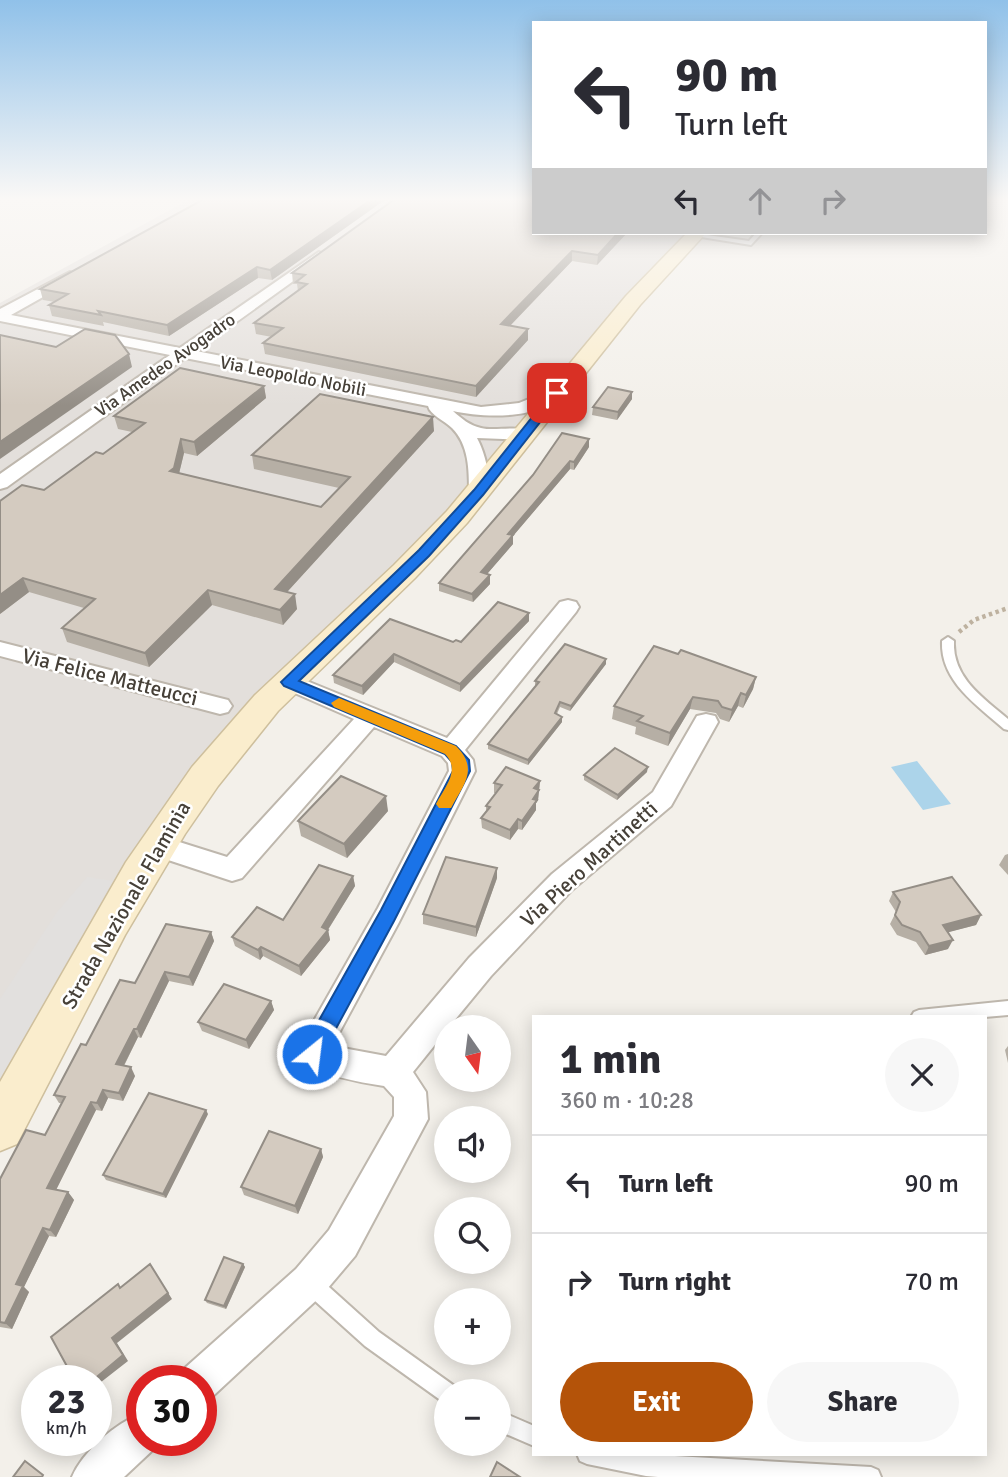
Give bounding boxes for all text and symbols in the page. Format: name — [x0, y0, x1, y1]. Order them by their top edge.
text: 90 m — [675, 45, 778, 105]
icon: left — [560, 49, 651, 140]
text: Turn left — [675, 105, 788, 144]
icon: left — [668, 182, 706, 220]
icon: ahead — [741, 182, 779, 220]
icon: right — [814, 182, 852, 220]
street label: Via Amedeo Avogadro — [91, 308, 239, 422]
street label: Via Leopoldo Nobili — [218, 351, 368, 401]
pin — [527, 363, 587, 423]
icon: arrive — [538, 374, 576, 412]
street label: Via Felice Matteucci — [20, 643, 200, 711]
street label: Strada Nazionale Flaminia — [56, 796, 196, 1014]
street label: Via Piero Martinetti — [515, 796, 663, 932]
north arrow — [434, 1015, 511, 1092]
map controls — [434, 1015, 511, 1456]
position arrow — [275, 1017, 349, 1091]
text: 1 min — [560, 1034, 661, 1085]
button: close — [885, 1038, 959, 1112]
text: 360 m · 10:28 — [560, 1086, 694, 1115]
button: sound — [434, 1106, 511, 1183]
icon: left — [560, 1165, 598, 1203]
text: Turn left — [619, 1168, 713, 1200]
text: 90 m — [904, 1168, 959, 1200]
button: search — [434, 1197, 511, 1274]
icon: right — [560, 1263, 598, 1301]
text: Turn right — [619, 1266, 731, 1298]
text: 70 m — [904, 1266, 959, 1298]
button: + — [434, 1288, 511, 1365]
button: Exit — [560, 1362, 753, 1442]
button: Share — [767, 1362, 959, 1442]
speed limit sign: 30 — [126, 1365, 217, 1456]
button: − — [434, 1379, 511, 1456]
text: 23 — [48, 1380, 85, 1423]
text: km/h — [46, 1417, 87, 1439]

